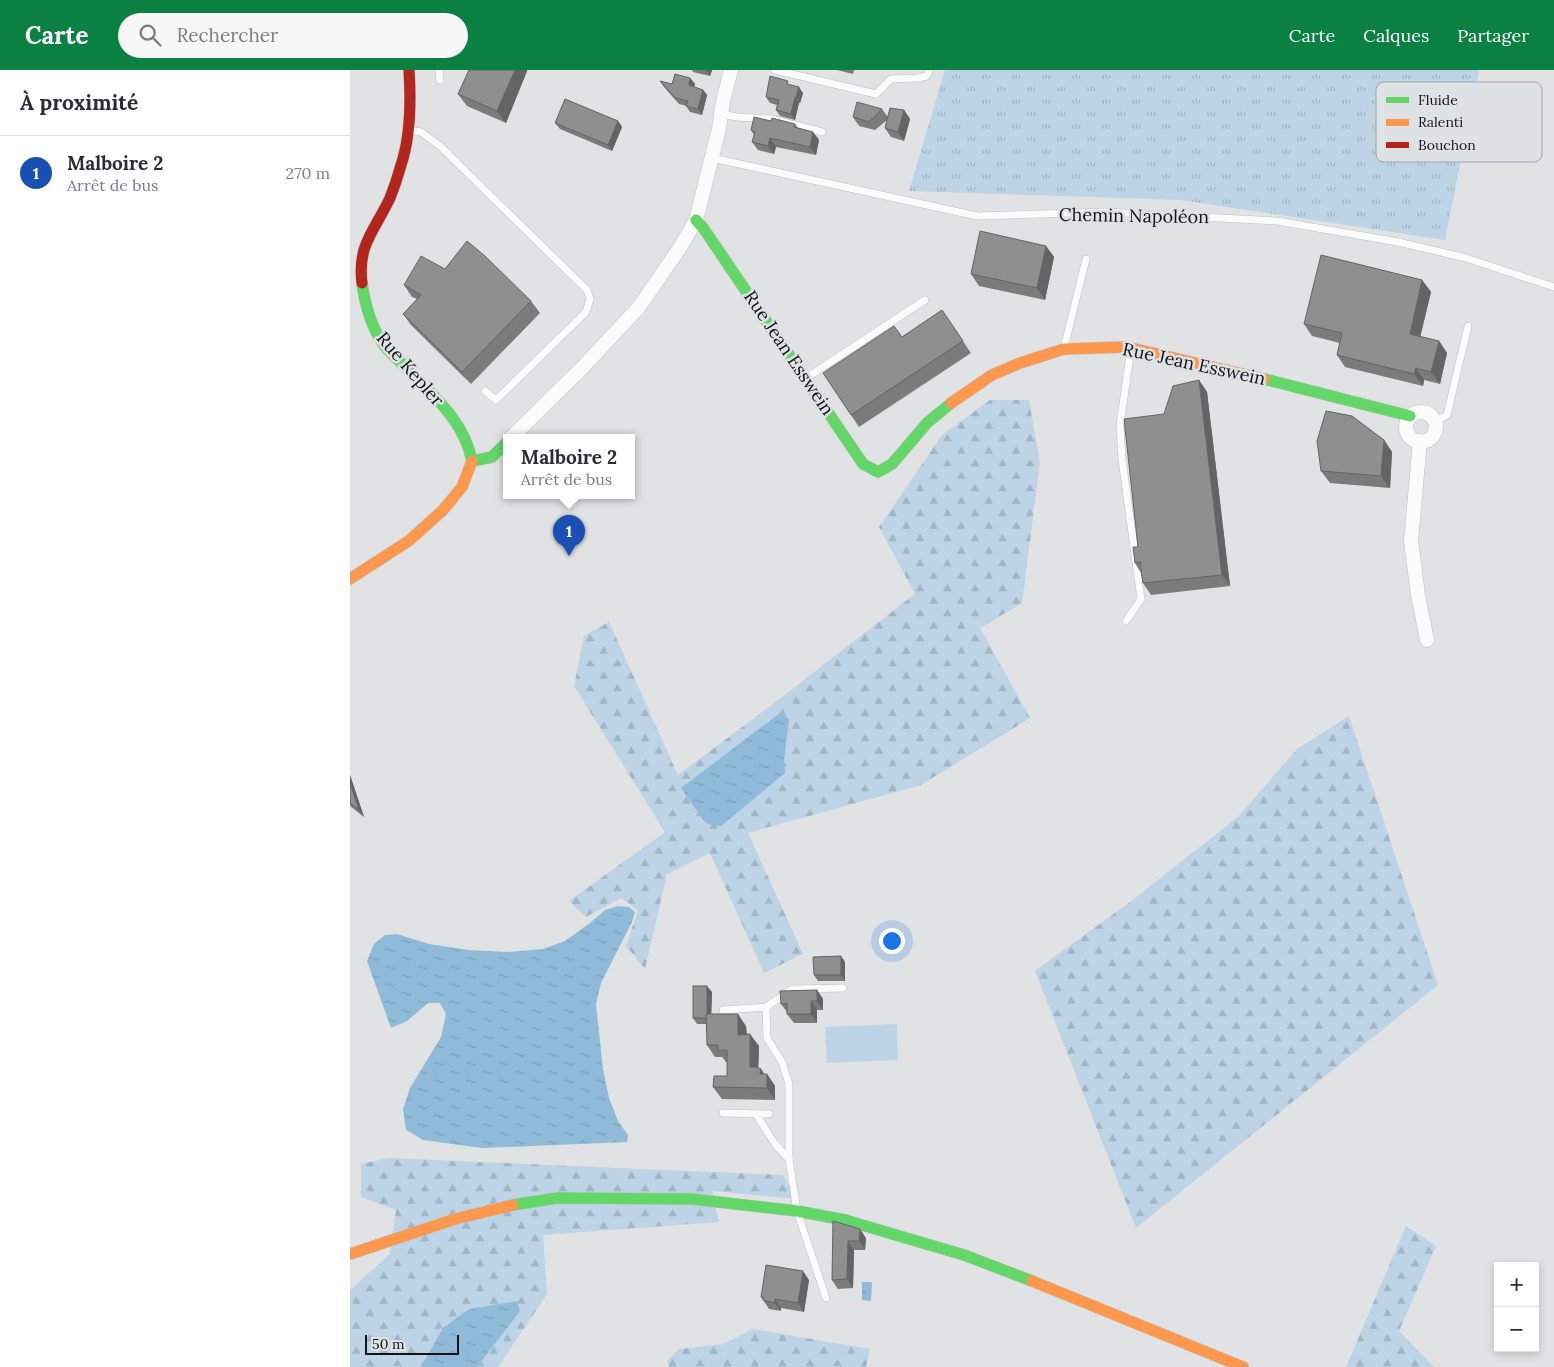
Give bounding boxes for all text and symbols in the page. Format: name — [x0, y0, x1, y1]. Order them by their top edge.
search box — [118, 13, 468, 58]
text: Carte — [25, 20, 88, 51]
icon: search — [136, 21, 164, 49]
text: Rechercher — [176, 23, 278, 47]
text: Carte — [1289, 24, 1335, 47]
text: Calques — [1363, 24, 1429, 47]
text: Partager — [1457, 24, 1529, 47]
legend — [1376, 82, 1542, 162]
text: À proximité — [20, 89, 138, 116]
text: Fluide — [1418, 91, 1458, 109]
text: Ralenti — [1418, 113, 1463, 131]
text: Bouchon — [1418, 136, 1476, 154]
text: Malboire 2 — [67, 151, 163, 175]
text: 1 — [33, 163, 39, 183]
text: 270 m — [286, 163, 330, 183]
text: Arrêt de bus — [67, 175, 158, 195]
street label: Chemin Napoléon — [1059, 203, 1209, 228]
street label: Rue Jean Esswein — [739, 286, 840, 420]
street label: Rue Kepler — [372, 327, 449, 411]
street label: Rue Jean Esswein — [1121, 337, 1268, 390]
popup — [503, 434, 635, 499]
text: Malboire 2 — [521, 445, 617, 469]
text: Arrêt de bus — [521, 469, 612, 489]
pin: 1 — [553, 515, 585, 556]
your location — [879, 928, 905, 954]
map controls — [1494, 1262, 1539, 1352]
button: + — [1494, 1262, 1539, 1307]
button: − — [1494, 1307, 1539, 1352]
scale bar — [365, 1332, 459, 1355]
text: 50 m — [372, 1335, 405, 1353]

